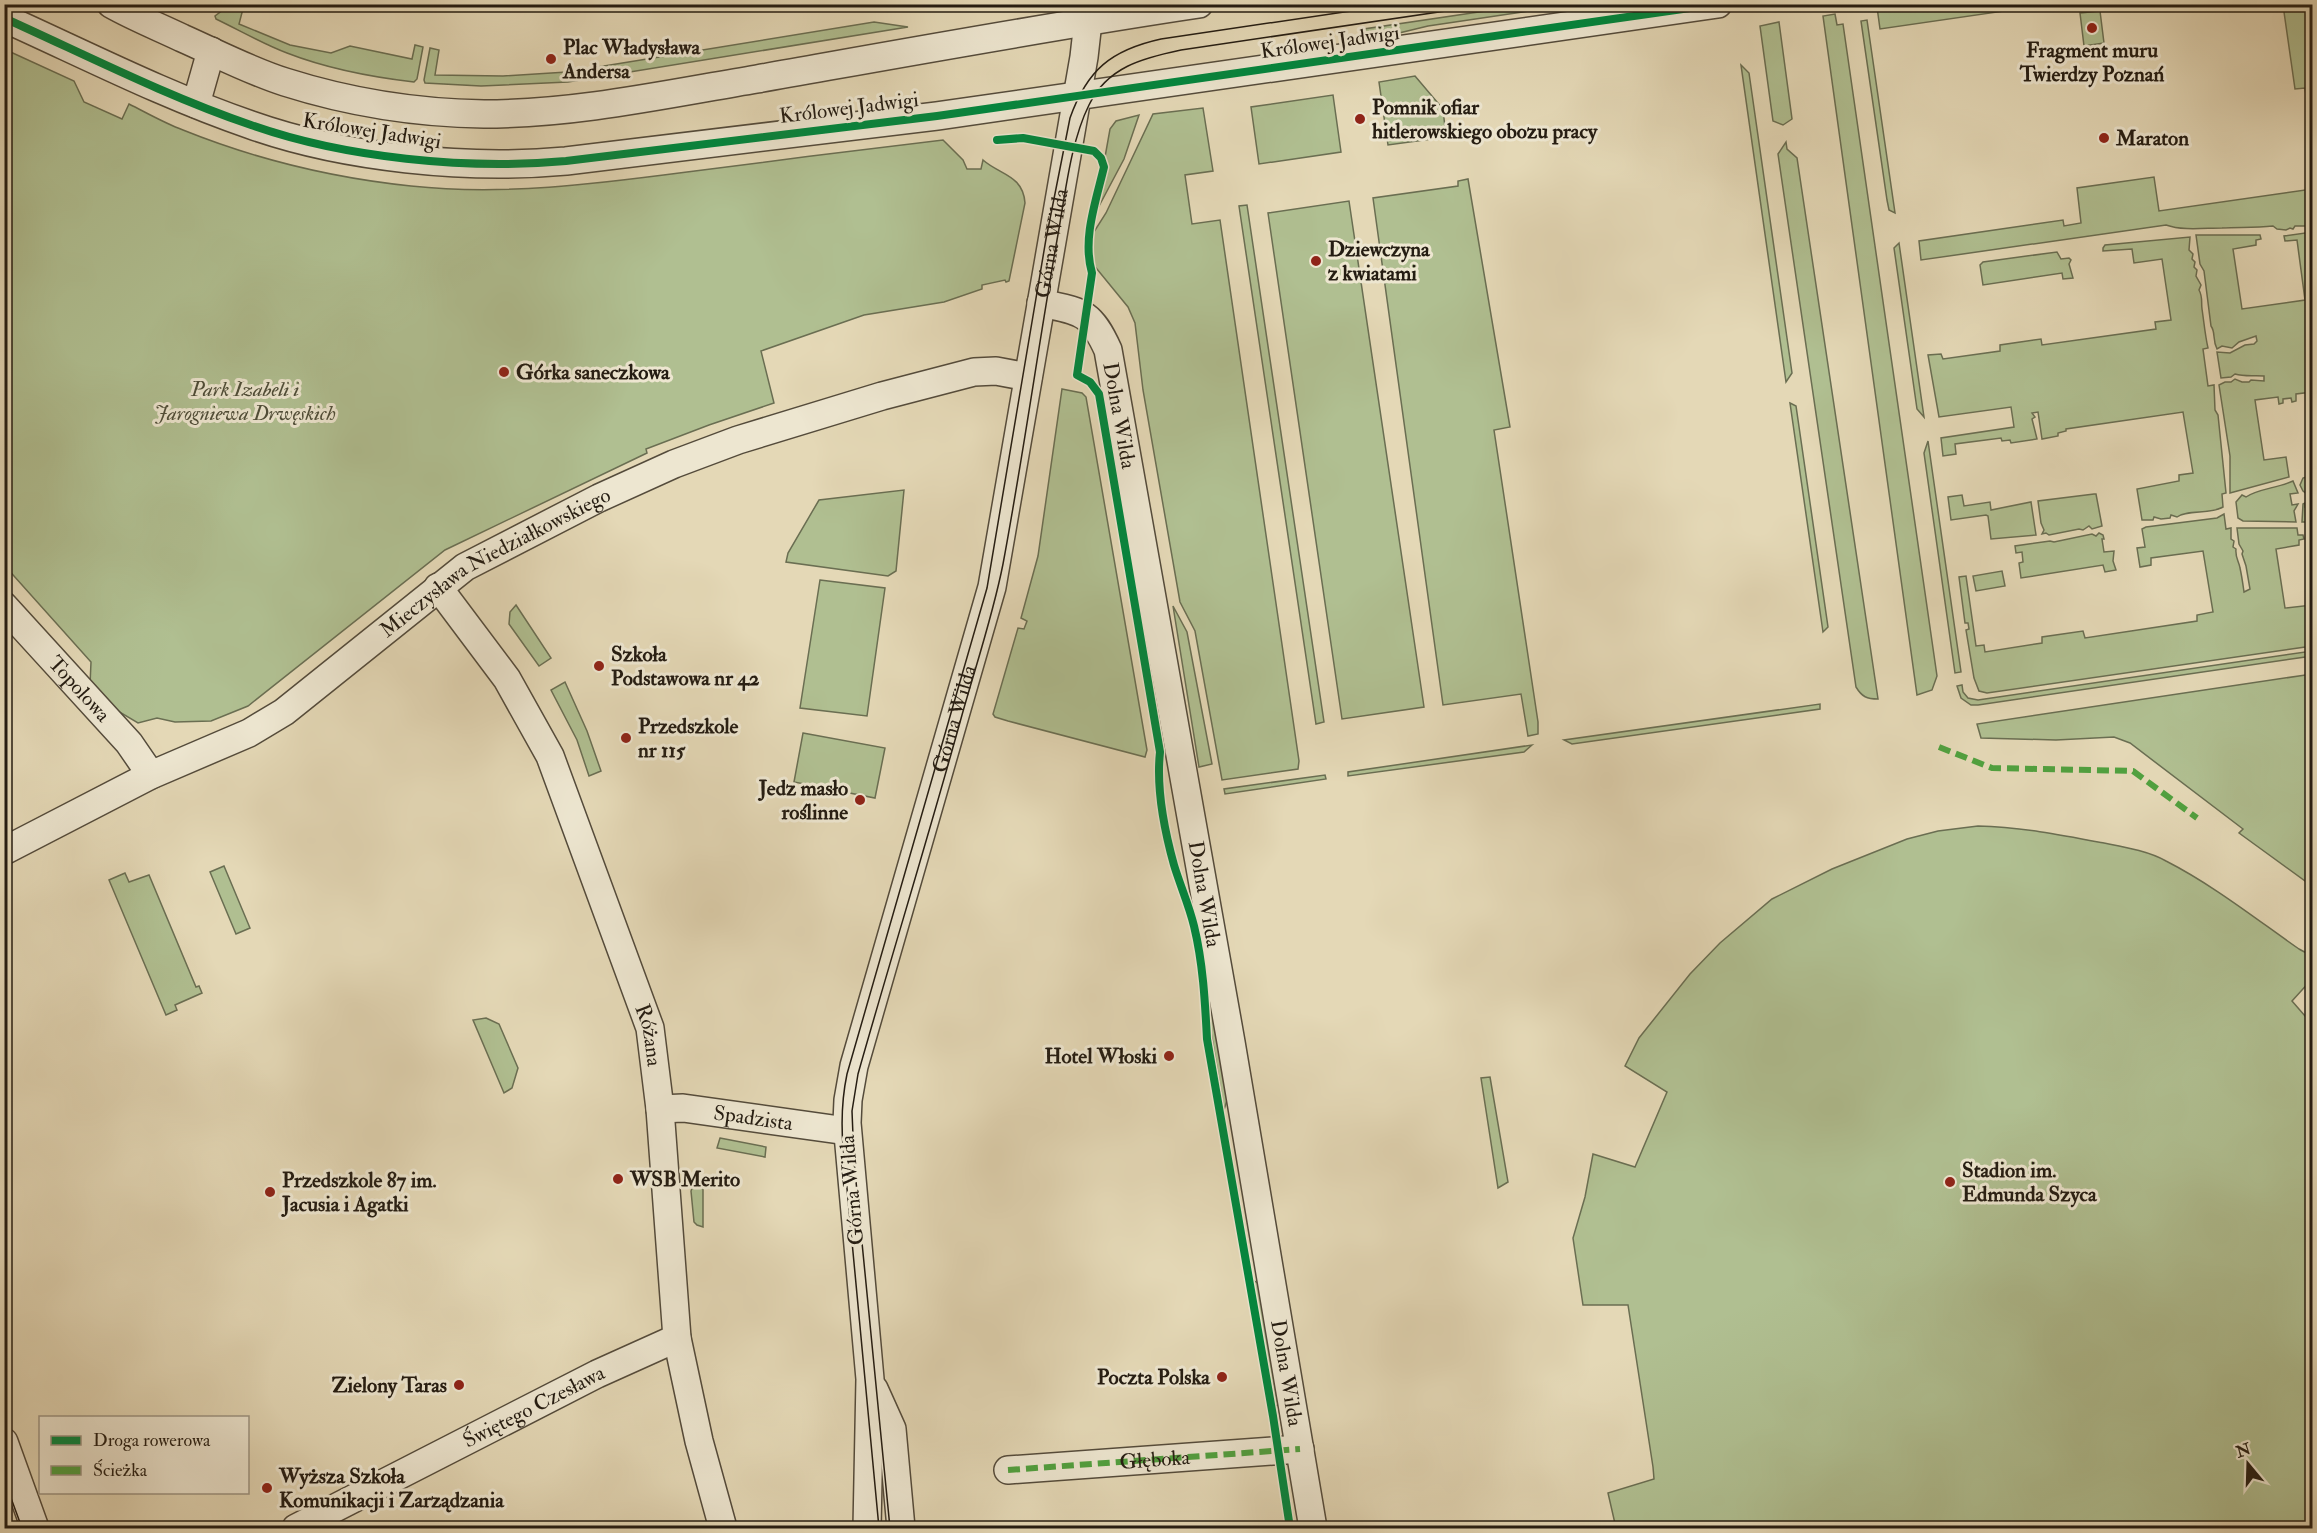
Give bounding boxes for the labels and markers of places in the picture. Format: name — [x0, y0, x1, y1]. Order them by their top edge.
marker: Fragment muru Twierdzy Poznań — [2085, 21, 2099, 35]
place label: Plac Władysława Andersa — [562, 34, 701, 85]
place label: Fragment muru Twierdzy Poznań — [2019, 37, 2164, 88]
marker: Plac Władysława Andersa — [544, 52, 558, 66]
place label: Pomnik ofiar hitlerowskiego obozu pracy — [1372, 94, 1598, 145]
marker: Pomnik ofiar hitlerowskiego obozu pracy — [1353, 112, 1367, 126]
place label: Maraton — [2115, 125, 2189, 152]
marker: Maraton — [2097, 131, 2111, 145]
place label: Dziewczyna z kwiatami — [1328, 236, 1431, 287]
marker: Dziewczyna z kwiatami — [1309, 254, 1323, 268]
place label: Górka saneczkowa — [516, 359, 671, 386]
marker: Górka saneczkowa — [497, 365, 511, 379]
place label: Szkoła Podstawowa nr 42 — [611, 641, 760, 692]
marker: Szkoła Podstawowa nr 42 — [592, 659, 606, 673]
place label: Przedszkole nr 115 — [637, 713, 739, 764]
marker: Przedszkole nr 115 — [619, 731, 633, 745]
place label: Jedz masło roślinne — [758, 775, 848, 826]
marker: Jedz masło roślinne — [853, 793, 867, 807]
place label: Hotel Włoski — [1045, 1043, 1157, 1070]
marker: Hotel Włoski — [1162, 1049, 1176, 1063]
place label: Stadion im. Edmunda Szyca — [1962, 1157, 2098, 1208]
place label: WSB Merito — [629, 1166, 740, 1193]
place label: Przedszkole 87 im. Jacusia i Agatki — [281, 1167, 437, 1218]
marker: WSB Merito — [611, 1172, 625, 1186]
marker: Stadion im. Edmunda Szyca — [1943, 1175, 1957, 1189]
marker: Przedszkole 87 im. Jacusia i Agatki — [263, 1185, 277, 1199]
place label: Poczta Polska — [1097, 1364, 1211, 1391]
marker: Poczta Polska — [1215, 1370, 1229, 1384]
place label: Zielony Taras — [332, 1372, 447, 1399]
marker: Zielony Taras — [452, 1378, 466, 1392]
place label: Wyższa Szkoła Komunikacji i Zarządzania — [278, 1463, 505, 1514]
marker: Wyższa Szkoła Komunikacji i Zarządzania — [260, 1481, 274, 1495]

